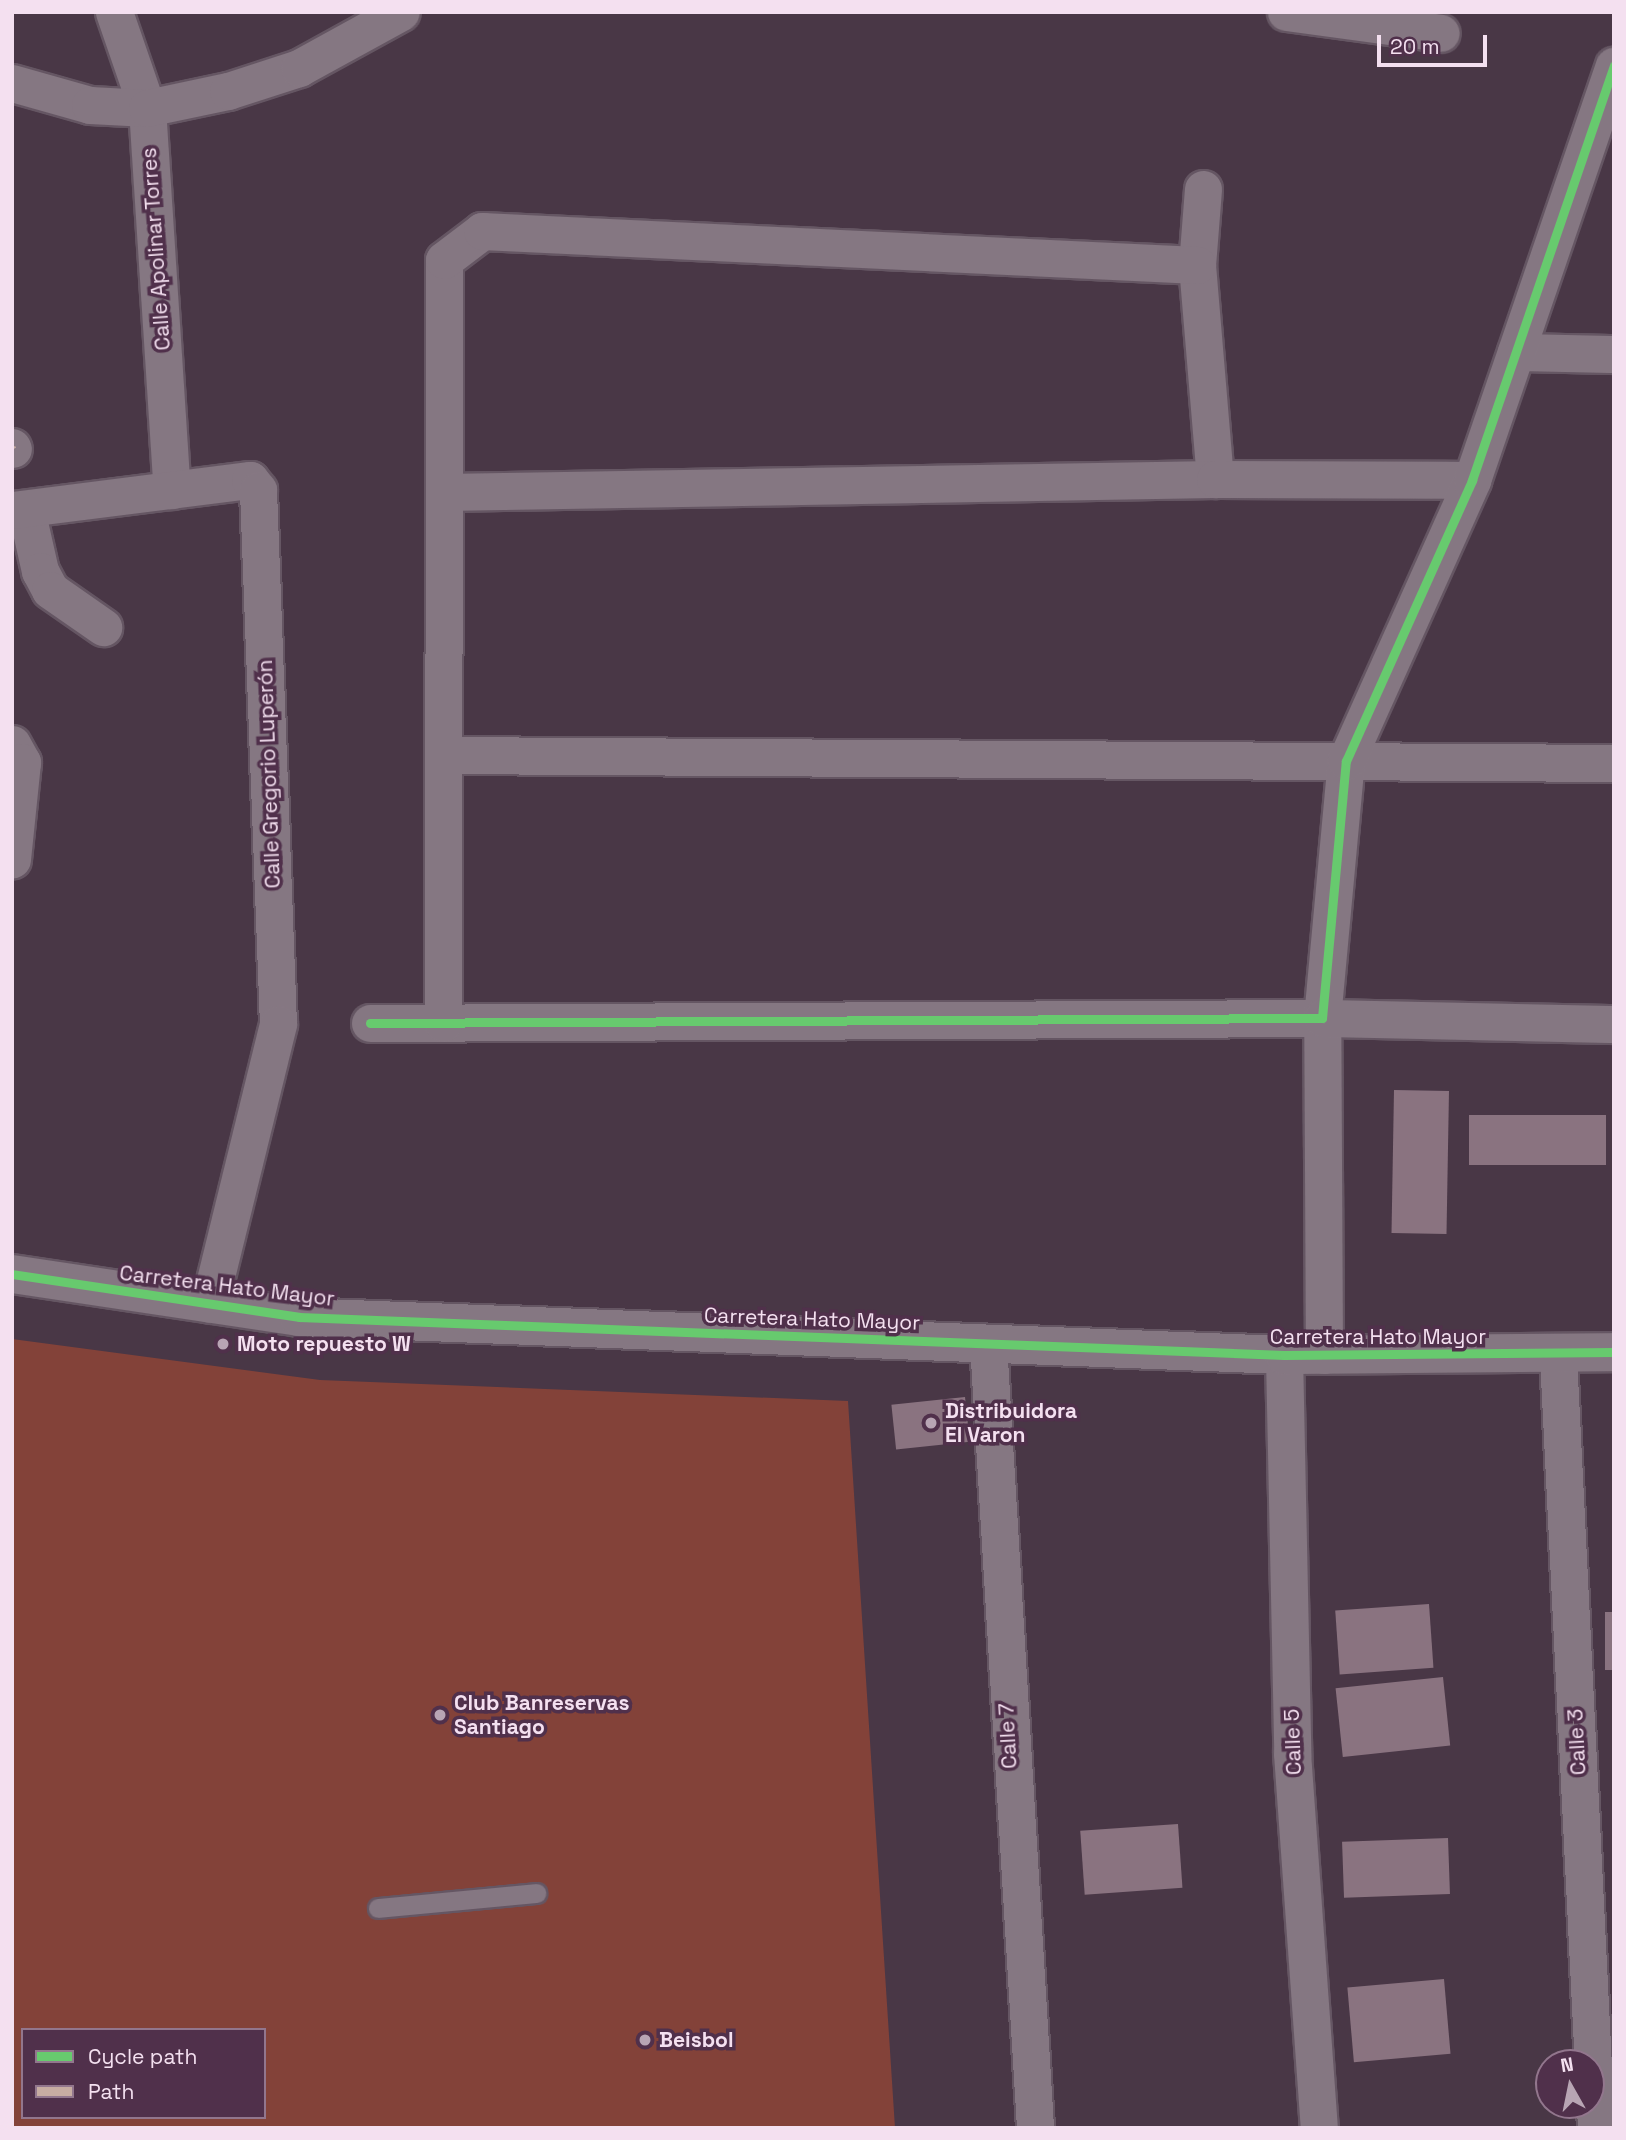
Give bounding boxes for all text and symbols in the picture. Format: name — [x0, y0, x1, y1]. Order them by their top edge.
scale bar — [1381, 21, 1491, 65]
text: 20 m — [1390, 33, 1440, 60]
street label: Calle Apolinar Torres — [136, 146, 176, 352]
street label: Calle Gregorio Luperón — [252, 659, 286, 889]
street label: Carretera Hato Mayor — [118, 1260, 336, 1312]
street label: Carretera Hato Mayor — [703, 1303, 921, 1335]
street label: Carretera Hato Mayor — [1270, 1324, 1486, 1350]
place label: Moto repuesto W — [237, 1331, 411, 1357]
marker: Moto repuesto W — [215, 1336, 231, 1352]
place label: Distribuidora El Varon — [945, 1398, 1077, 1448]
marker: Distribuidora El Varon — [923, 1415, 939, 1431]
place label: Club Banreservas Santiago — [454, 1690, 630, 1740]
street label: Calle 7 — [994, 1703, 1022, 1769]
marker: Club Banreservas Santiago — [432, 1707, 448, 1723]
street label: Calle 5 — [1279, 1708, 1307, 1776]
street label: Calle 3 — [1563, 1708, 1591, 1776]
place label: Beisbol — [659, 2027, 733, 2053]
legend — [21, 2028, 266, 2119]
marker: Beisbol — [637, 2032, 653, 2048]
text: Cycle path — [88, 2043, 197, 2070]
north arrow — [1535, 2049, 1605, 2119]
text: N — [1559, 2051, 1575, 2078]
text: Path — [88, 2078, 134, 2105]

